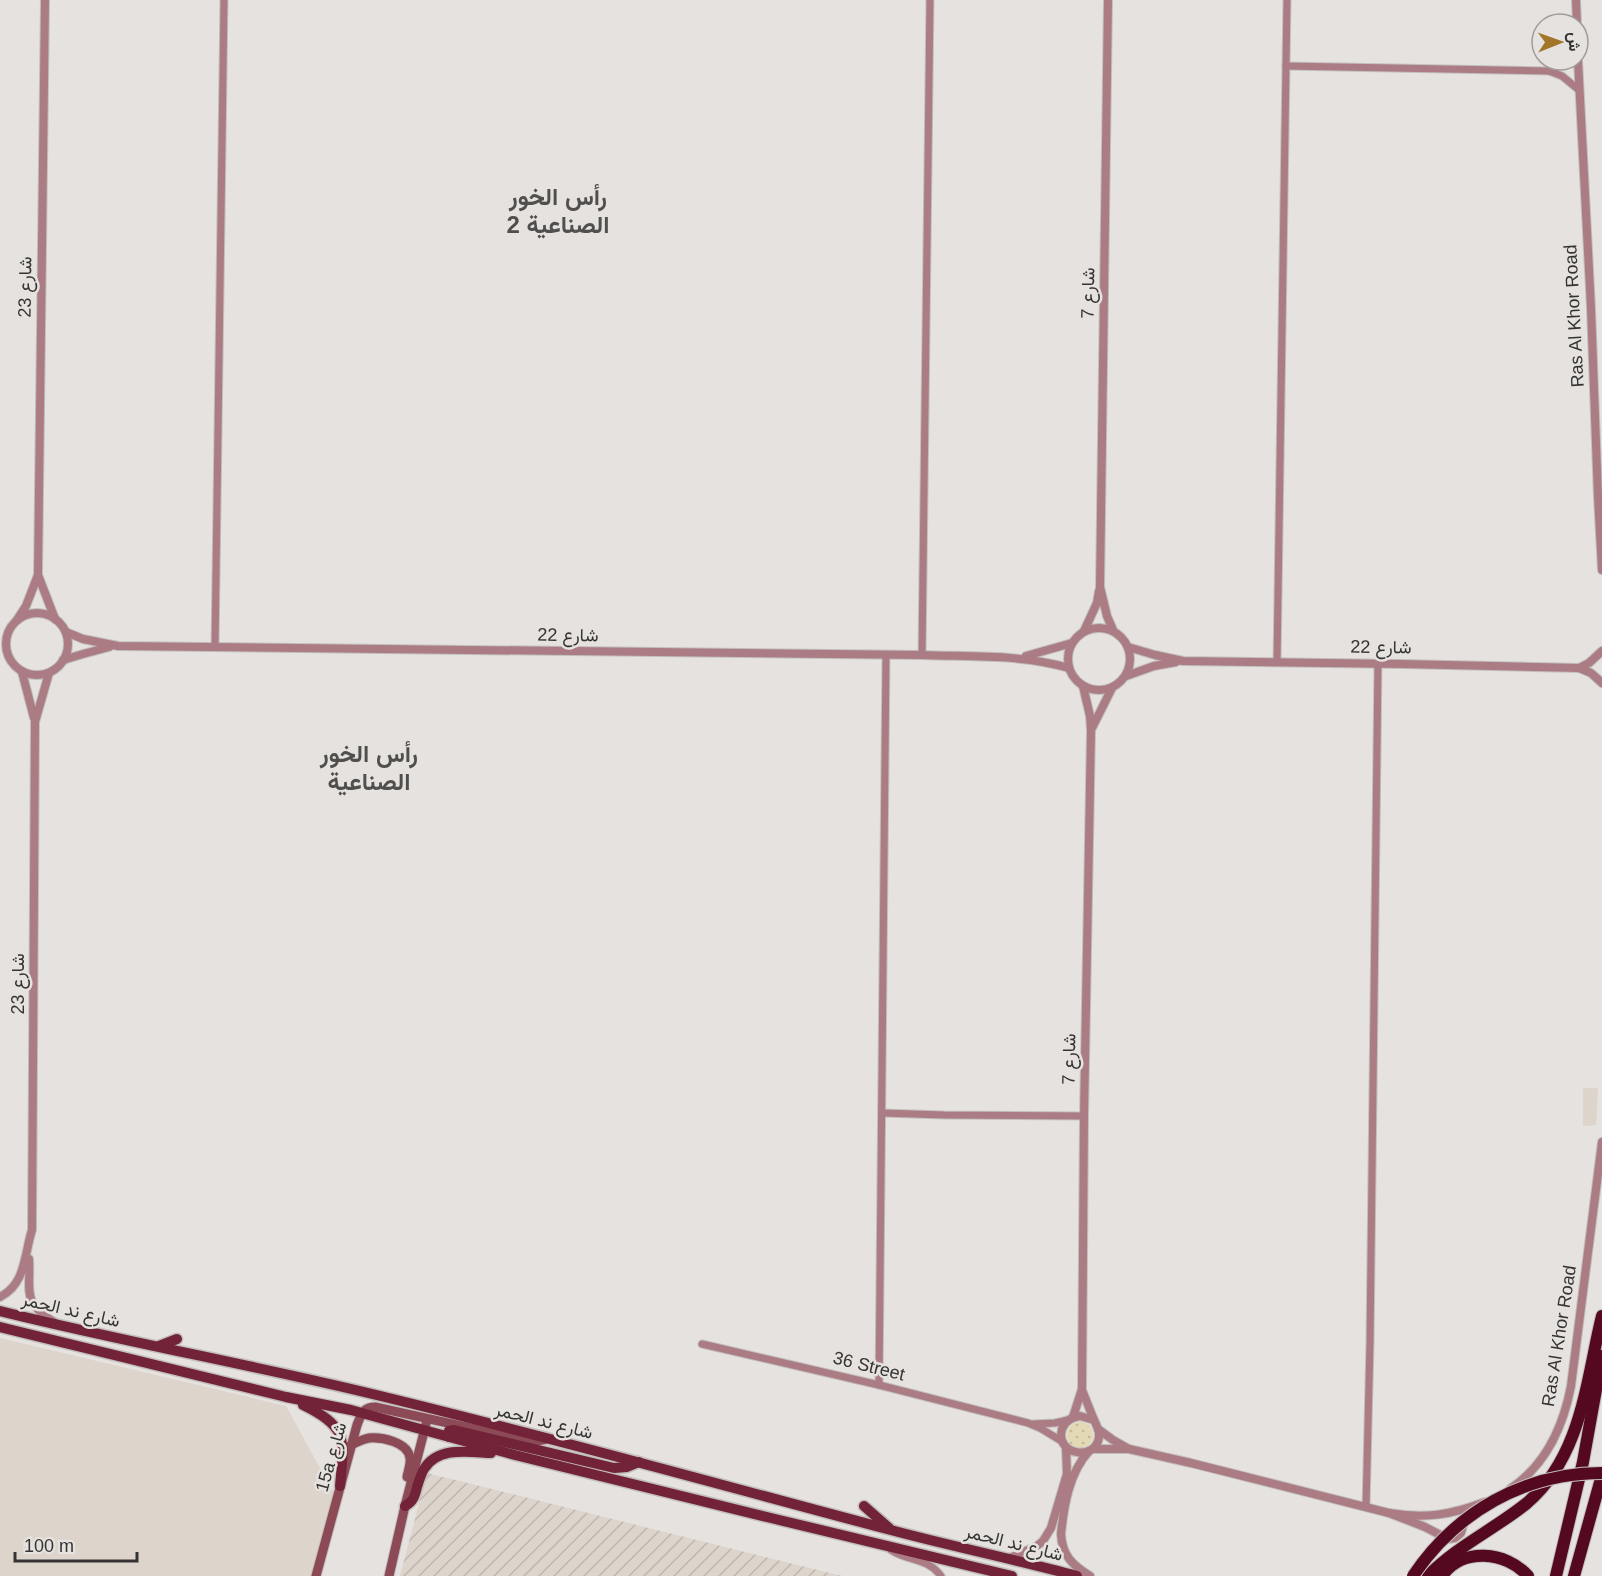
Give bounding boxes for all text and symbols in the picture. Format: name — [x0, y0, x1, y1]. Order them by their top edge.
north arrow — [1530, 12, 1590, 72]
text: ش — [1565, 32, 1583, 52]
district label: رأس الخور الصناعية 2 — [506, 183, 610, 239]
street label: Ras Al Khor Road — [1560, 244, 1588, 388]
street label: شارع 23 — [14, 256, 38, 318]
street label: شارع 7 — [1078, 267, 1100, 319]
street label: شارع 22 — [537, 624, 599, 648]
street label: شارع 22 — [1350, 636, 1412, 660]
district label: رأس الخور الصناعية — [319, 740, 418, 796]
street label: شارع 23 — [8, 953, 30, 1015]
street label: شارع 7 — [1059, 1033, 1081, 1085]
street label: Ras Al Khor Road — [1538, 1264, 1580, 1408]
street label: شارع ند الحمر — [19, 1289, 122, 1333]
street label: 36 Street — [831, 1347, 907, 1385]
street label: شارع ند الحمر — [492, 1399, 595, 1445]
street label: 15a شارع — [312, 1420, 352, 1495]
street label: شارع ند الحمر — [962, 1521, 1065, 1567]
scale bar — [15, 1525, 136, 1563]
text: 100 m — [24, 1536, 74, 1556]

